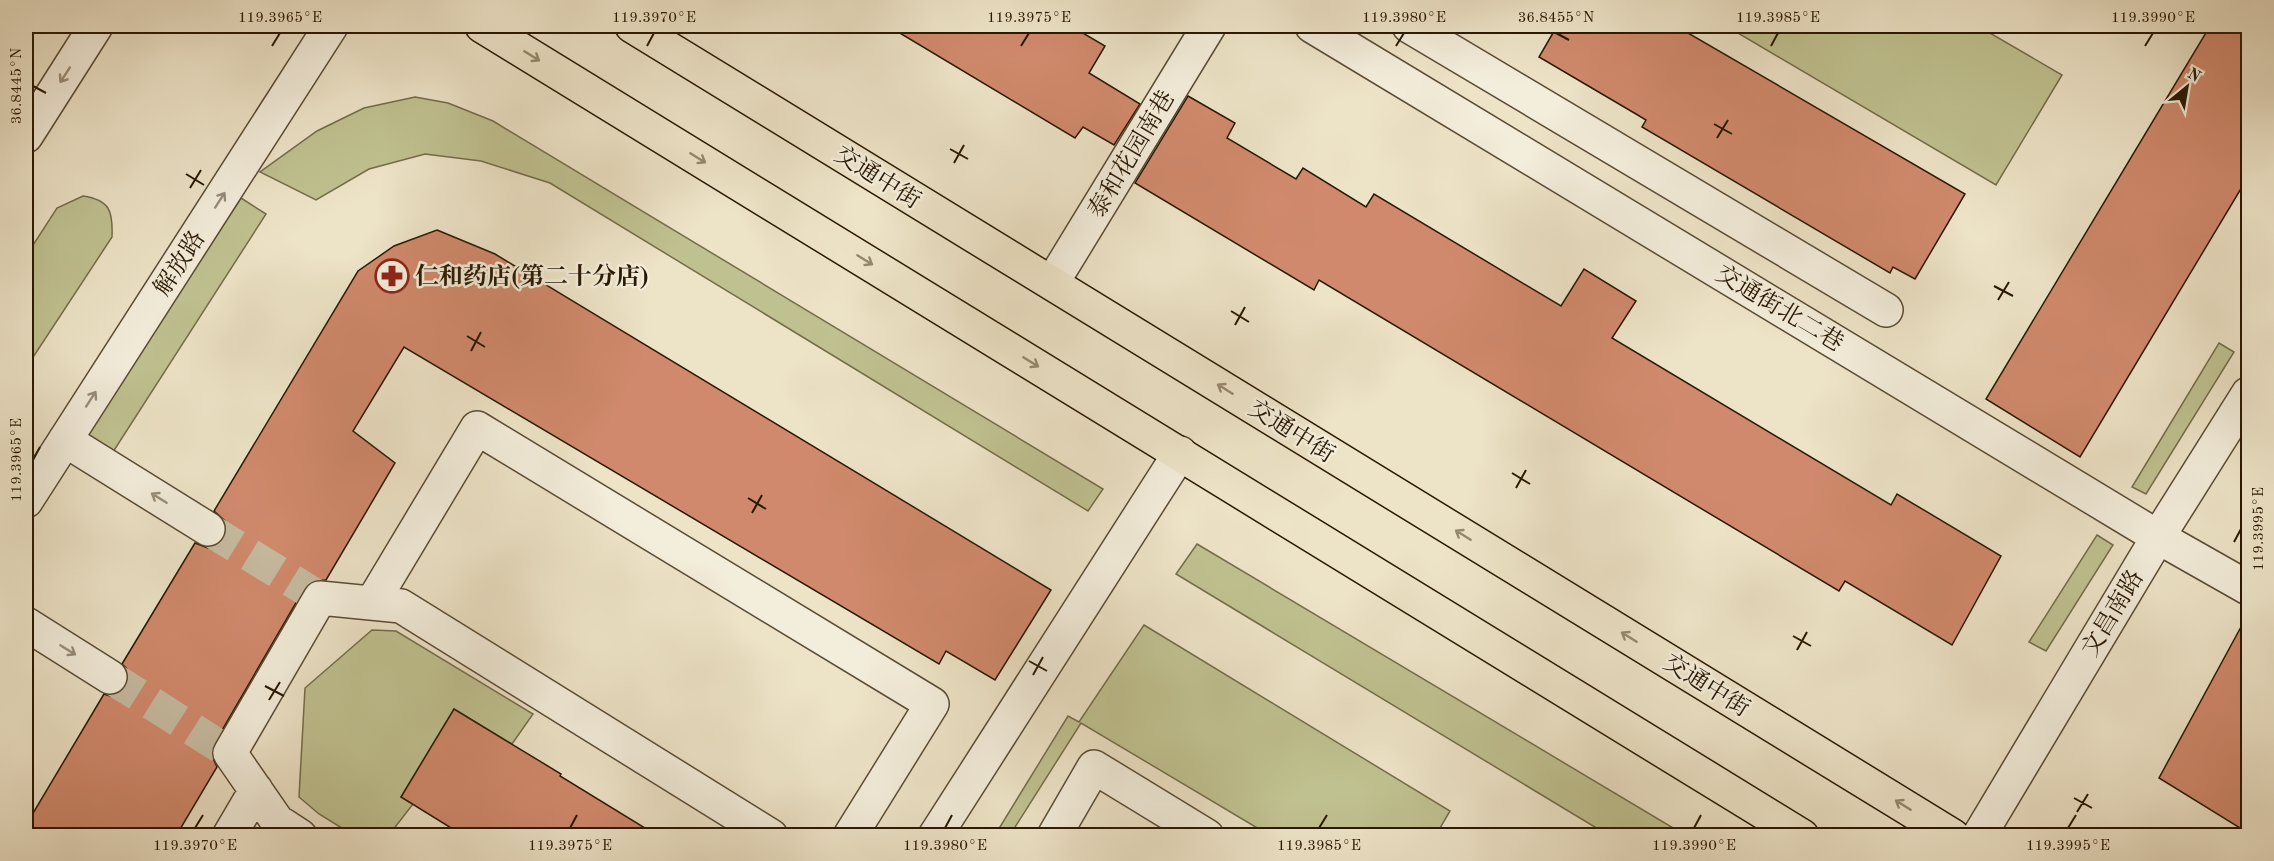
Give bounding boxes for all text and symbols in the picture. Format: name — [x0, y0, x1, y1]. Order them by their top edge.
text: 119.3965°E — [238, 11, 322, 26]
text: 119.3970°E — [612, 11, 696, 26]
text: 119.3975°E — [987, 11, 1071, 26]
text: 119.3980°E — [1362, 11, 1446, 26]
text: 36.8455°N — [1518, 11, 1595, 26]
text: 119.3985°E — [1736, 11, 1820, 26]
text: 119.3990°E — [2111, 11, 2195, 26]
text: 36.8445°N — [10, 47, 25, 124]
one-way arrow — [523, 51, 540, 63]
north arrow — [2157, 57, 2217, 117]
one-way arrow — [58, 66, 70, 83]
text: N — [2184, 66, 2203, 86]
street label: 泰和花园南巷 — [1083, 86, 1180, 223]
street label: 交通中街 — [830, 141, 926, 214]
one-way arrow — [689, 153, 706, 165]
one-way arrow — [213, 191, 226, 208]
street label: 解放路 — [148, 226, 210, 301]
one-way arrow — [856, 254, 873, 266]
pharmacy icon: 仁和药店(第二十分店) — [374, 258, 410, 294]
street label: 交通街北二巷 — [1711, 260, 1848, 357]
place label: 仁和药店(第二十分店) — [415, 263, 649, 290]
one-way arrow — [1022, 356, 1039, 368]
one-way arrow — [1217, 383, 1234, 395]
one-way arrow — [86, 391, 98, 408]
street label: 交通中街 — [1244, 395, 1340, 468]
text: 119.3965°E — [10, 418, 25, 502]
text: 119.3995°E — [2252, 487, 2267, 571]
one-way arrow — [151, 492, 168, 504]
one-way arrow — [1455, 529, 1472, 541]
street label: 文昌南路 — [2076, 565, 2149, 661]
one-way arrow — [1621, 631, 1638, 643]
one-way arrow — [59, 645, 76, 657]
street label: 交通中街 — [1659, 649, 1755, 722]
one-way arrow — [1895, 798, 1912, 810]
text: 119.3970°E — [153, 839, 237, 854]
text: 119.3975°E — [528, 839, 612, 854]
text: 119.3980°E — [903, 839, 987, 854]
text: 119.3985°E — [1277, 839, 1361, 854]
text: 119.3990°E — [1652, 839, 1736, 854]
text: 119.3995°E — [2026, 839, 2110, 854]

